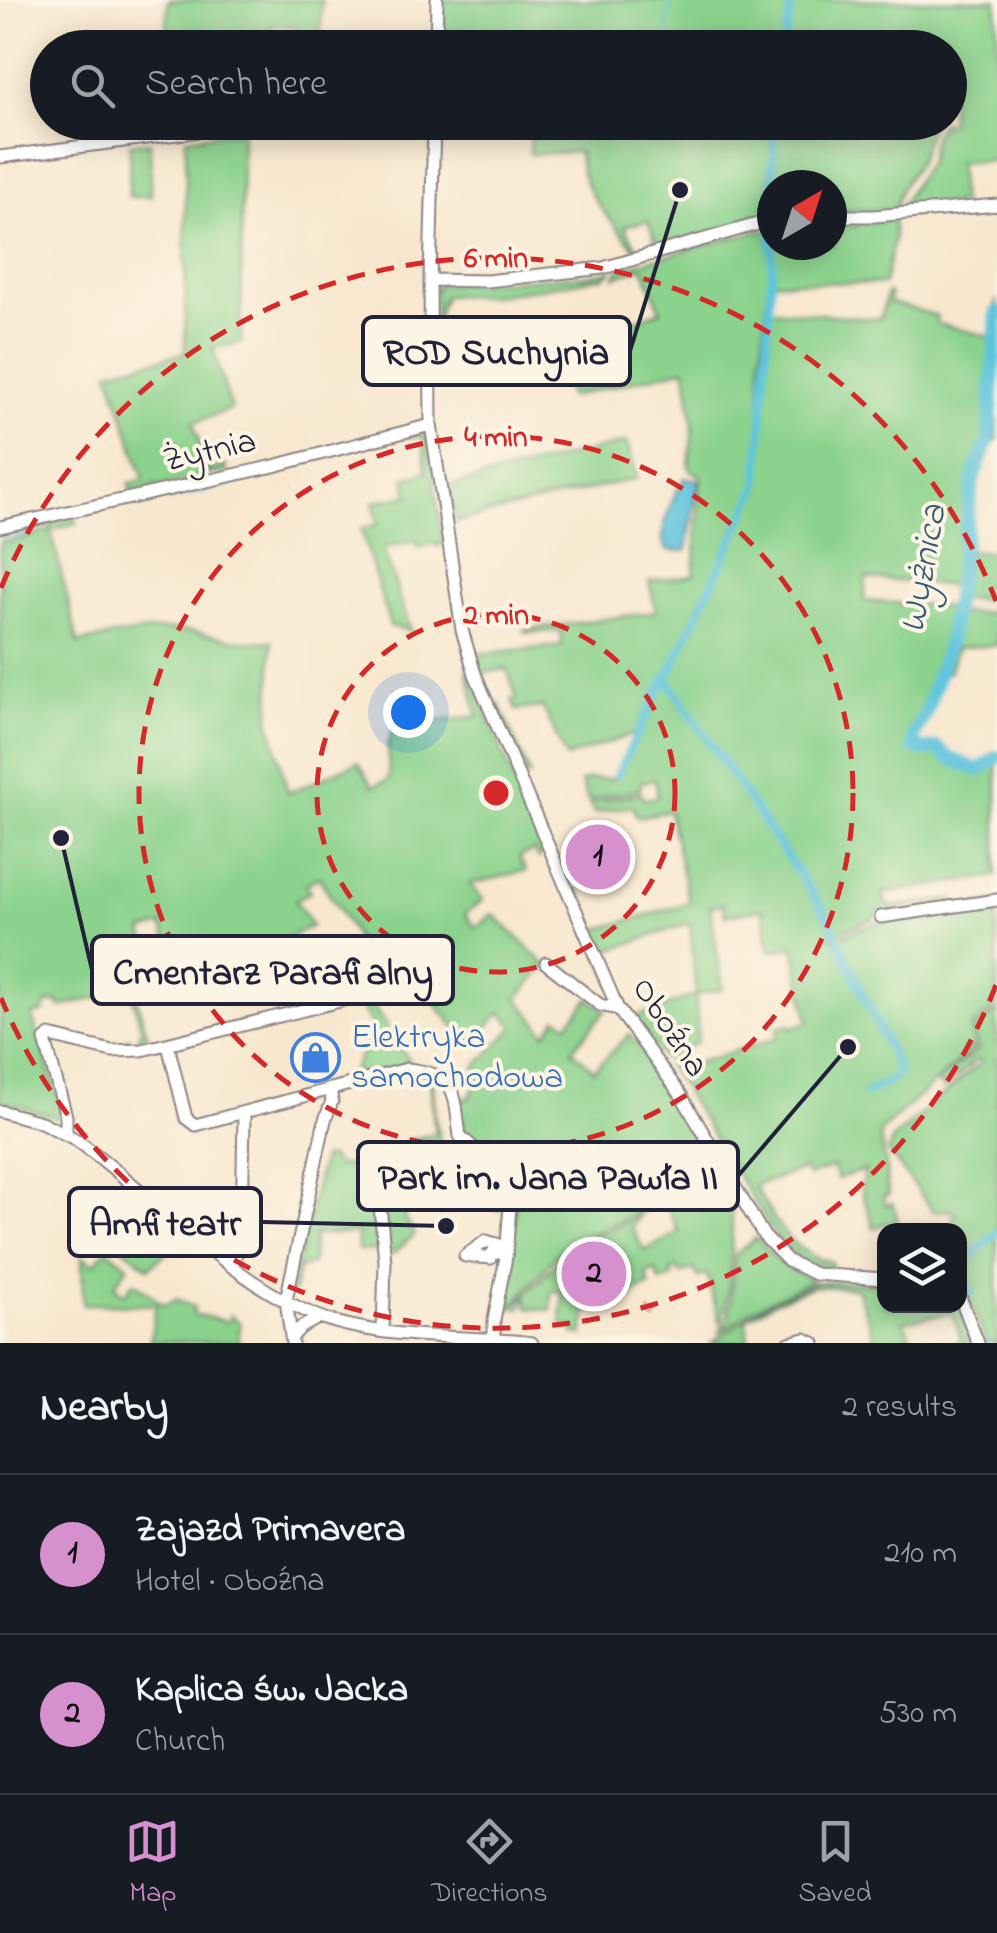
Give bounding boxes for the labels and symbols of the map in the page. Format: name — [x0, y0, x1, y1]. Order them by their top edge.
north arrow — [757, 170, 847, 260]
text: 6 min — [464, 238, 528, 282]
callout: ROD Suchynia — [363, 317, 630, 385]
text: ROD Suchynia — [383, 327, 609, 383]
street label: Żytnia — [159, 417, 261, 487]
text: 4 min — [464, 417, 528, 461]
water label: Wyżnica — [886, 500, 964, 638]
text: 2 min — [462, 595, 529, 639]
your location — [383, 687, 434, 738]
centre of rings — [478, 775, 514, 811]
pin: 1 — [566, 820, 630, 894]
callout: Cmentarz Parafialny — [92, 936, 453, 1004]
text: Cmentarz Parafialny — [113, 947, 433, 1003]
street label: Oboźna — [618, 968, 720, 1088]
place label: Elektryka samochodowa — [351, 1013, 563, 1104]
shop icon: Elektryka samochodowa — [290, 1032, 342, 1084]
callout: Park im. Jana Pawła II — [358, 1142, 738, 1210]
text: Park im. Jana Pawła II — [378, 1152, 718, 1208]
callout: Amfiteatr — [69, 1188, 261, 1256]
text: Amfiteatr — [89, 1198, 242, 1254]
pin: 2 — [562, 1236, 626, 1312]

